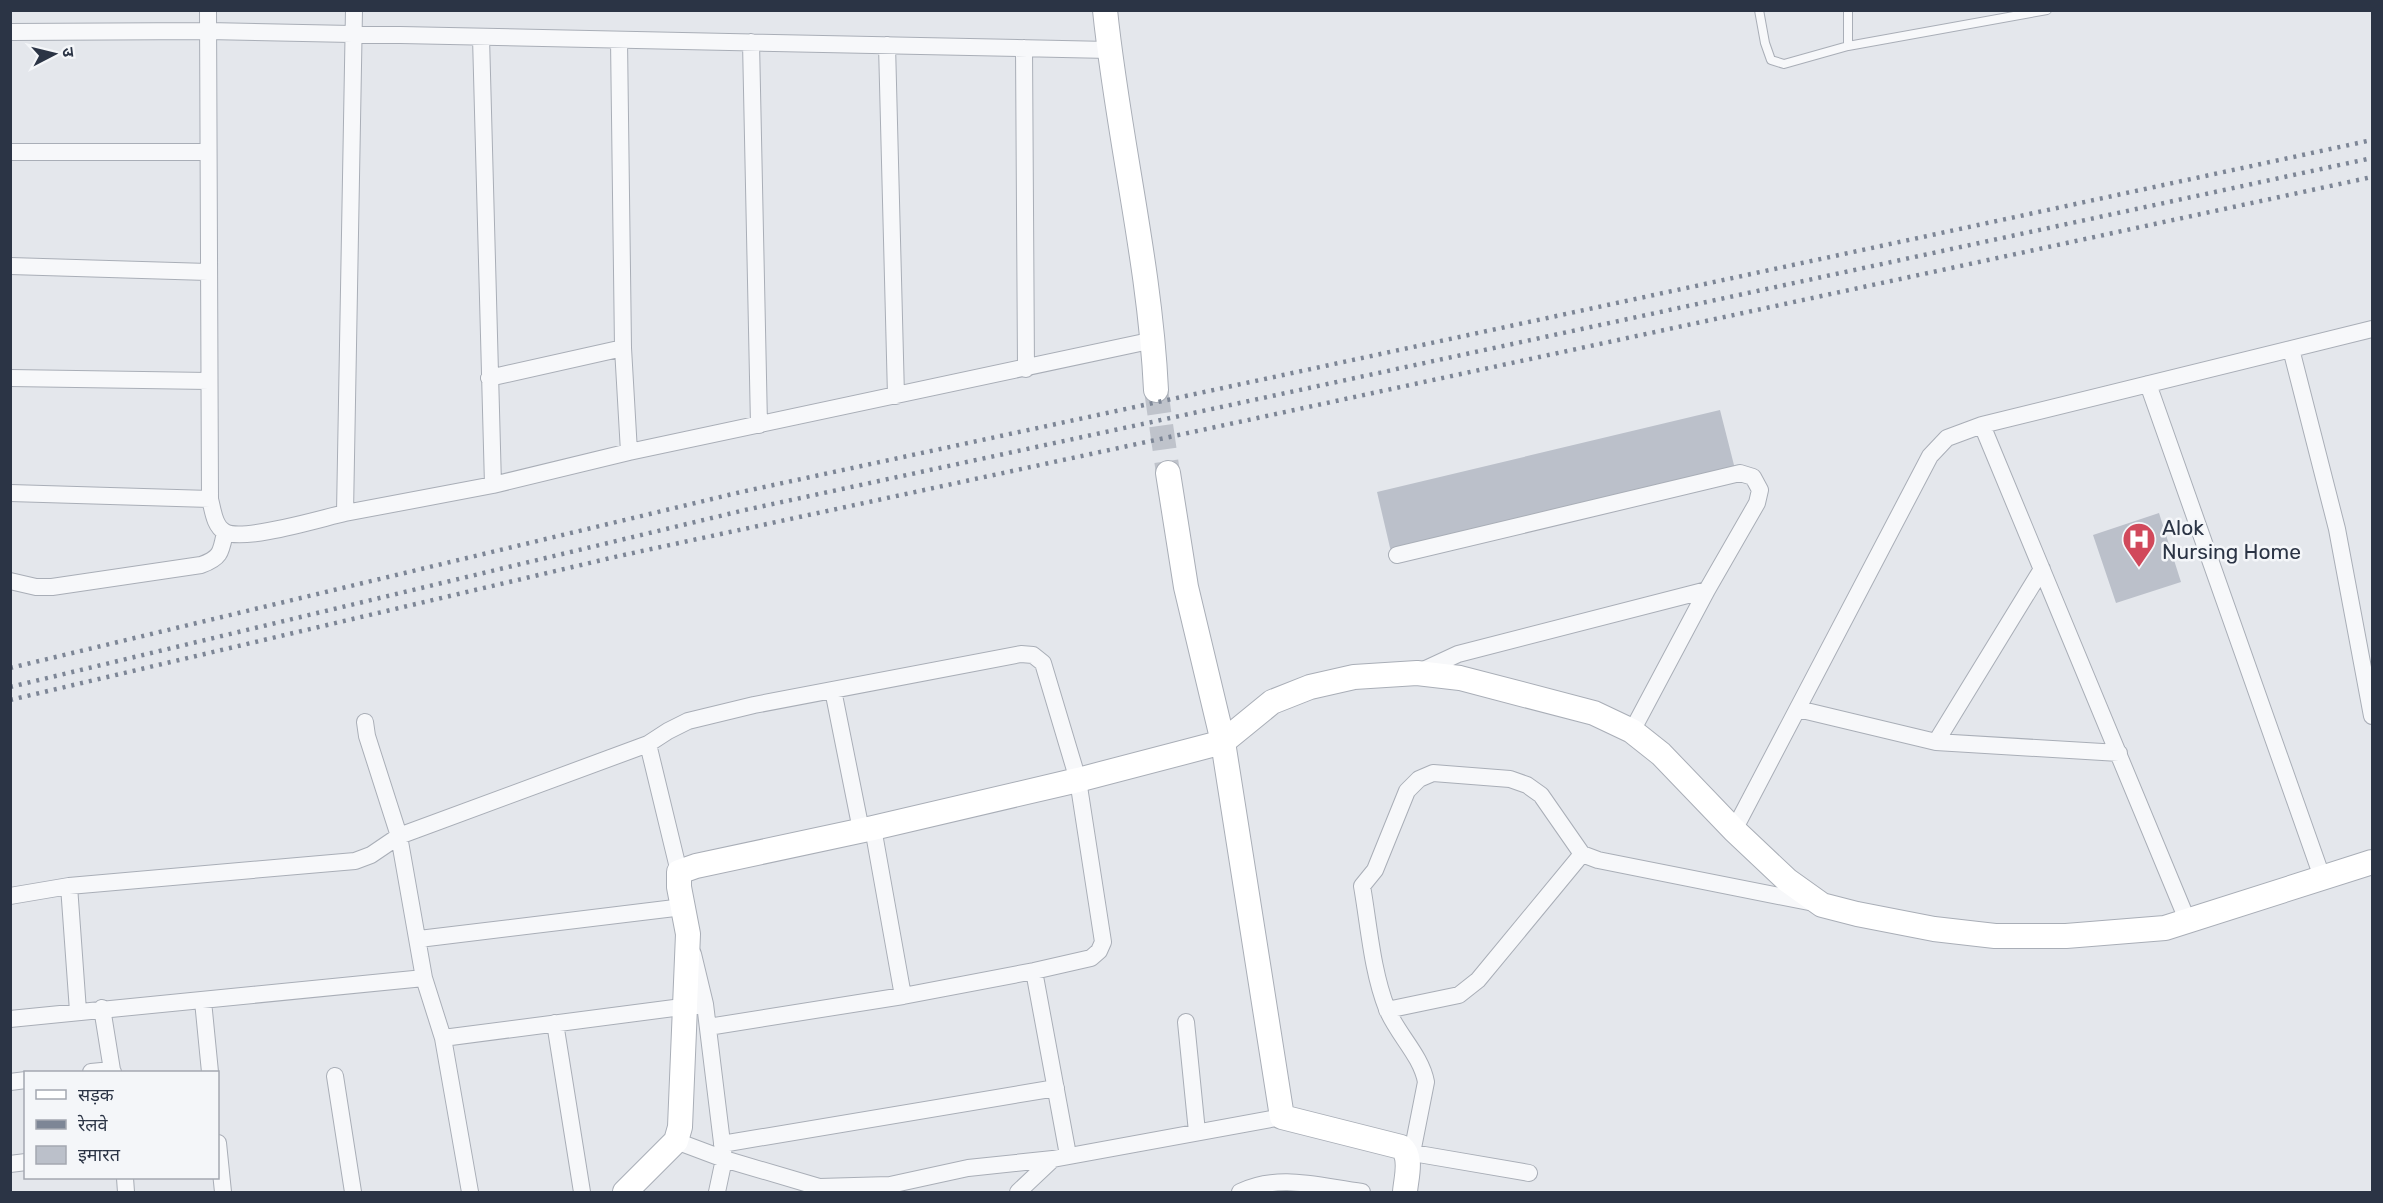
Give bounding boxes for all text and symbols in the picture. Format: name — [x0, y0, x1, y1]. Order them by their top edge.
north arrow — [24, 24, 84, 84]
text: उ — [58, 46, 78, 59]
place label: Alok Nursing Home — [2162, 515, 2301, 564]
hospital icon: Alok Nursing Home — [2121, 521, 2157, 568]
legend — [24, 1071, 219, 1179]
text: सड़क — [78, 1084, 115, 1106]
text: रेलवे — [77, 1114, 109, 1136]
text: इमारत — [78, 1144, 121, 1166]

